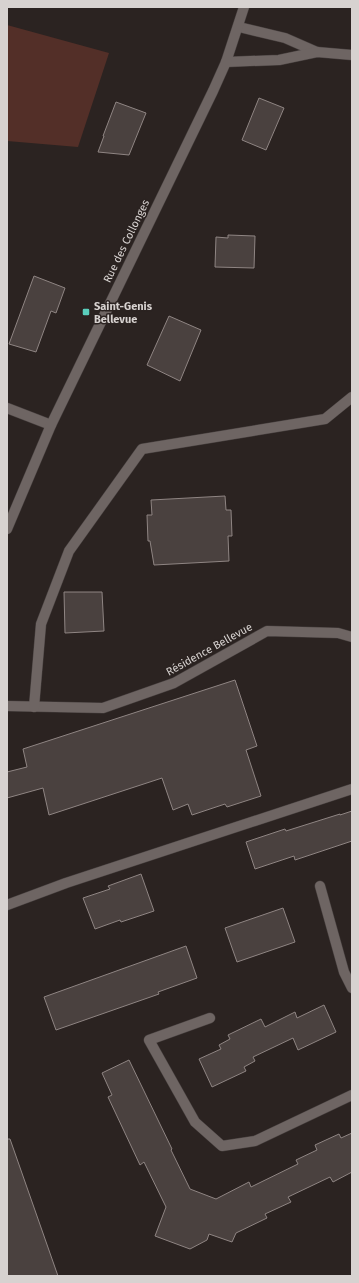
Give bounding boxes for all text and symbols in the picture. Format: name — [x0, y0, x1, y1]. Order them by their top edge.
street label: Rue des Collonges — [101, 198, 152, 285]
place label: Saint-Genis Bellevue — [94, 300, 153, 326]
marker: Saint-Genis Bellevue — [81, 307, 91, 317]
street label: Résidence Bellevue — [164, 620, 255, 679]

